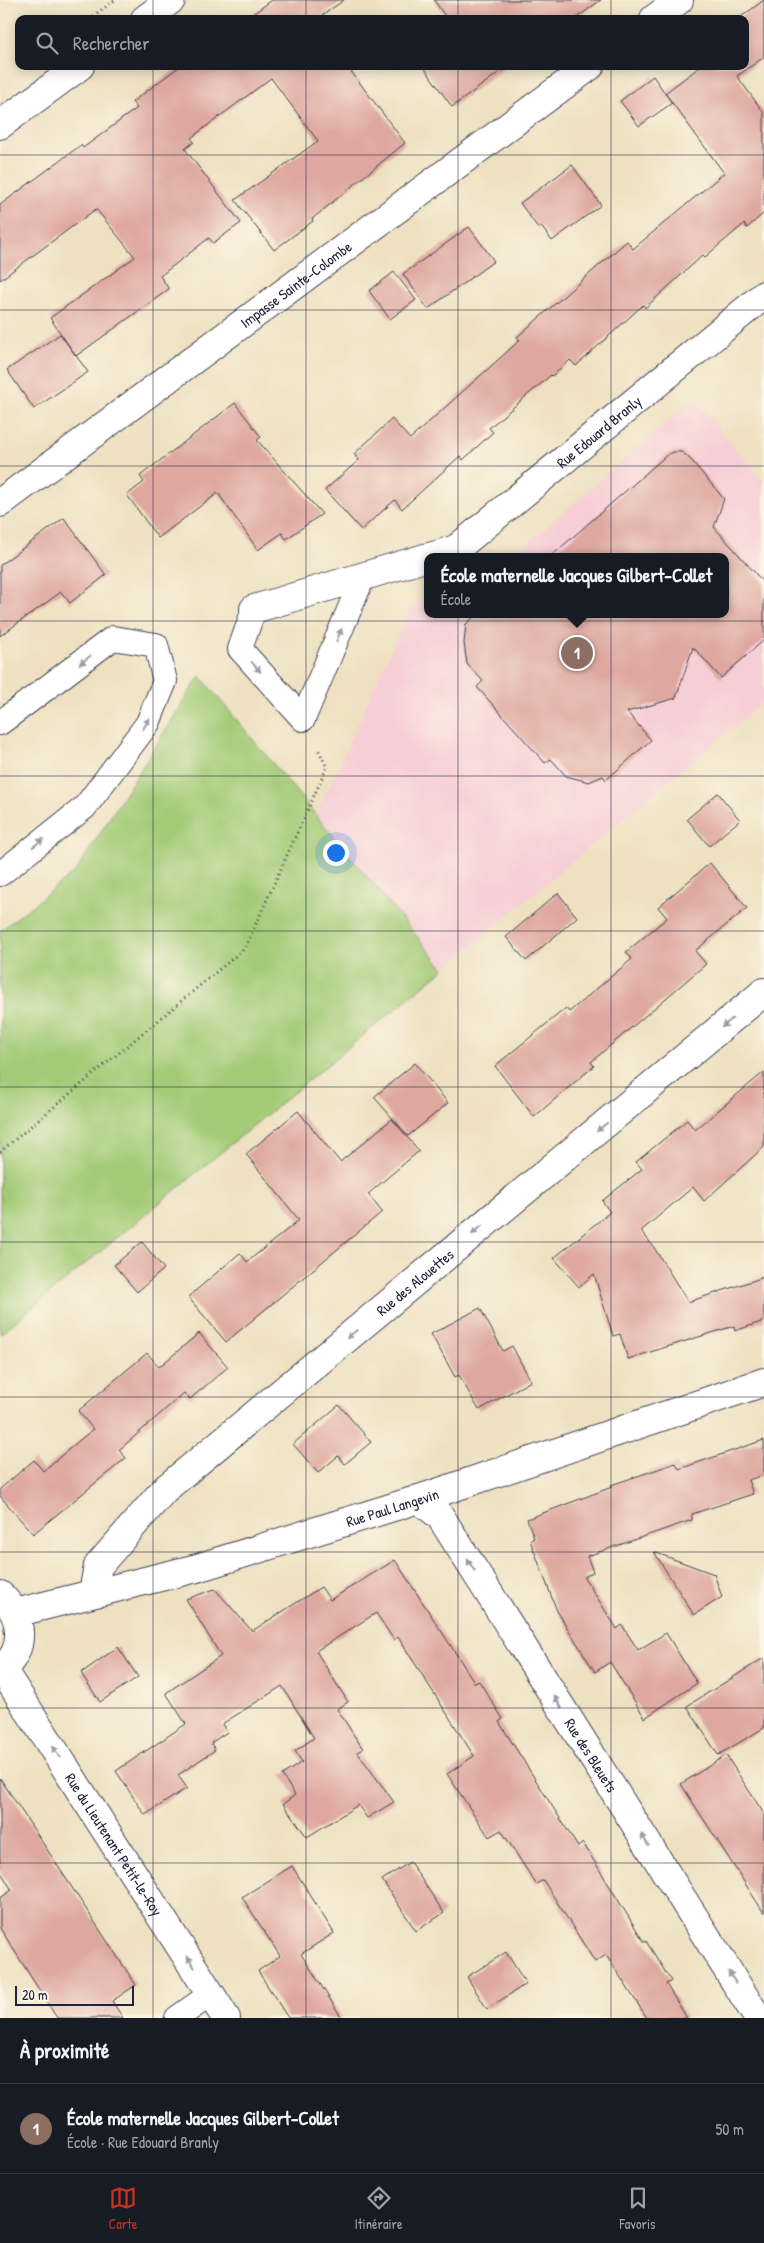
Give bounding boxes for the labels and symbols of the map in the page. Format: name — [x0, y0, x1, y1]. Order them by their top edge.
street label: Impasse Sainte-Colombe — [236, 236, 356, 332]
street label: Rue Edouard Branly — [552, 390, 645, 473]
one-way arrow — [335, 628, 343, 642]
pin: 1 — [561, 634, 593, 672]
one-way arrow — [79, 654, 92, 665]
one-way arrow — [250, 660, 261, 673]
one-way arrow — [142, 718, 151, 731]
one-way arrow — [31, 838, 44, 849]
your location — [323, 840, 349, 866]
one-way arrow — [720, 1017, 733, 1028]
one-way arrow — [595, 1121, 608, 1132]
one-way arrow — [470, 1225, 483, 1236]
street label: Rue des Alouettes — [372, 1243, 458, 1320]
one-way arrow — [345, 1329, 358, 1340]
street label: Rue Paul Langevin — [343, 1483, 442, 1532]
one-way arrow — [466, 1558, 476, 1572]
one-way arrow — [553, 1696, 563, 1709]
street label: Rue des Bleuets — [560, 1714, 623, 1796]
one-way arrow — [51, 1745, 60, 1758]
street label: Rue du Lieutenant Petit-le-Roy — [61, 1769, 168, 1920]
one-way arrow — [640, 1833, 650, 1846]
one-way arrow — [186, 1956, 195, 1969]
one-way arrow — [727, 1970, 736, 1983]
scale bar — [15, 1983, 134, 2006]

